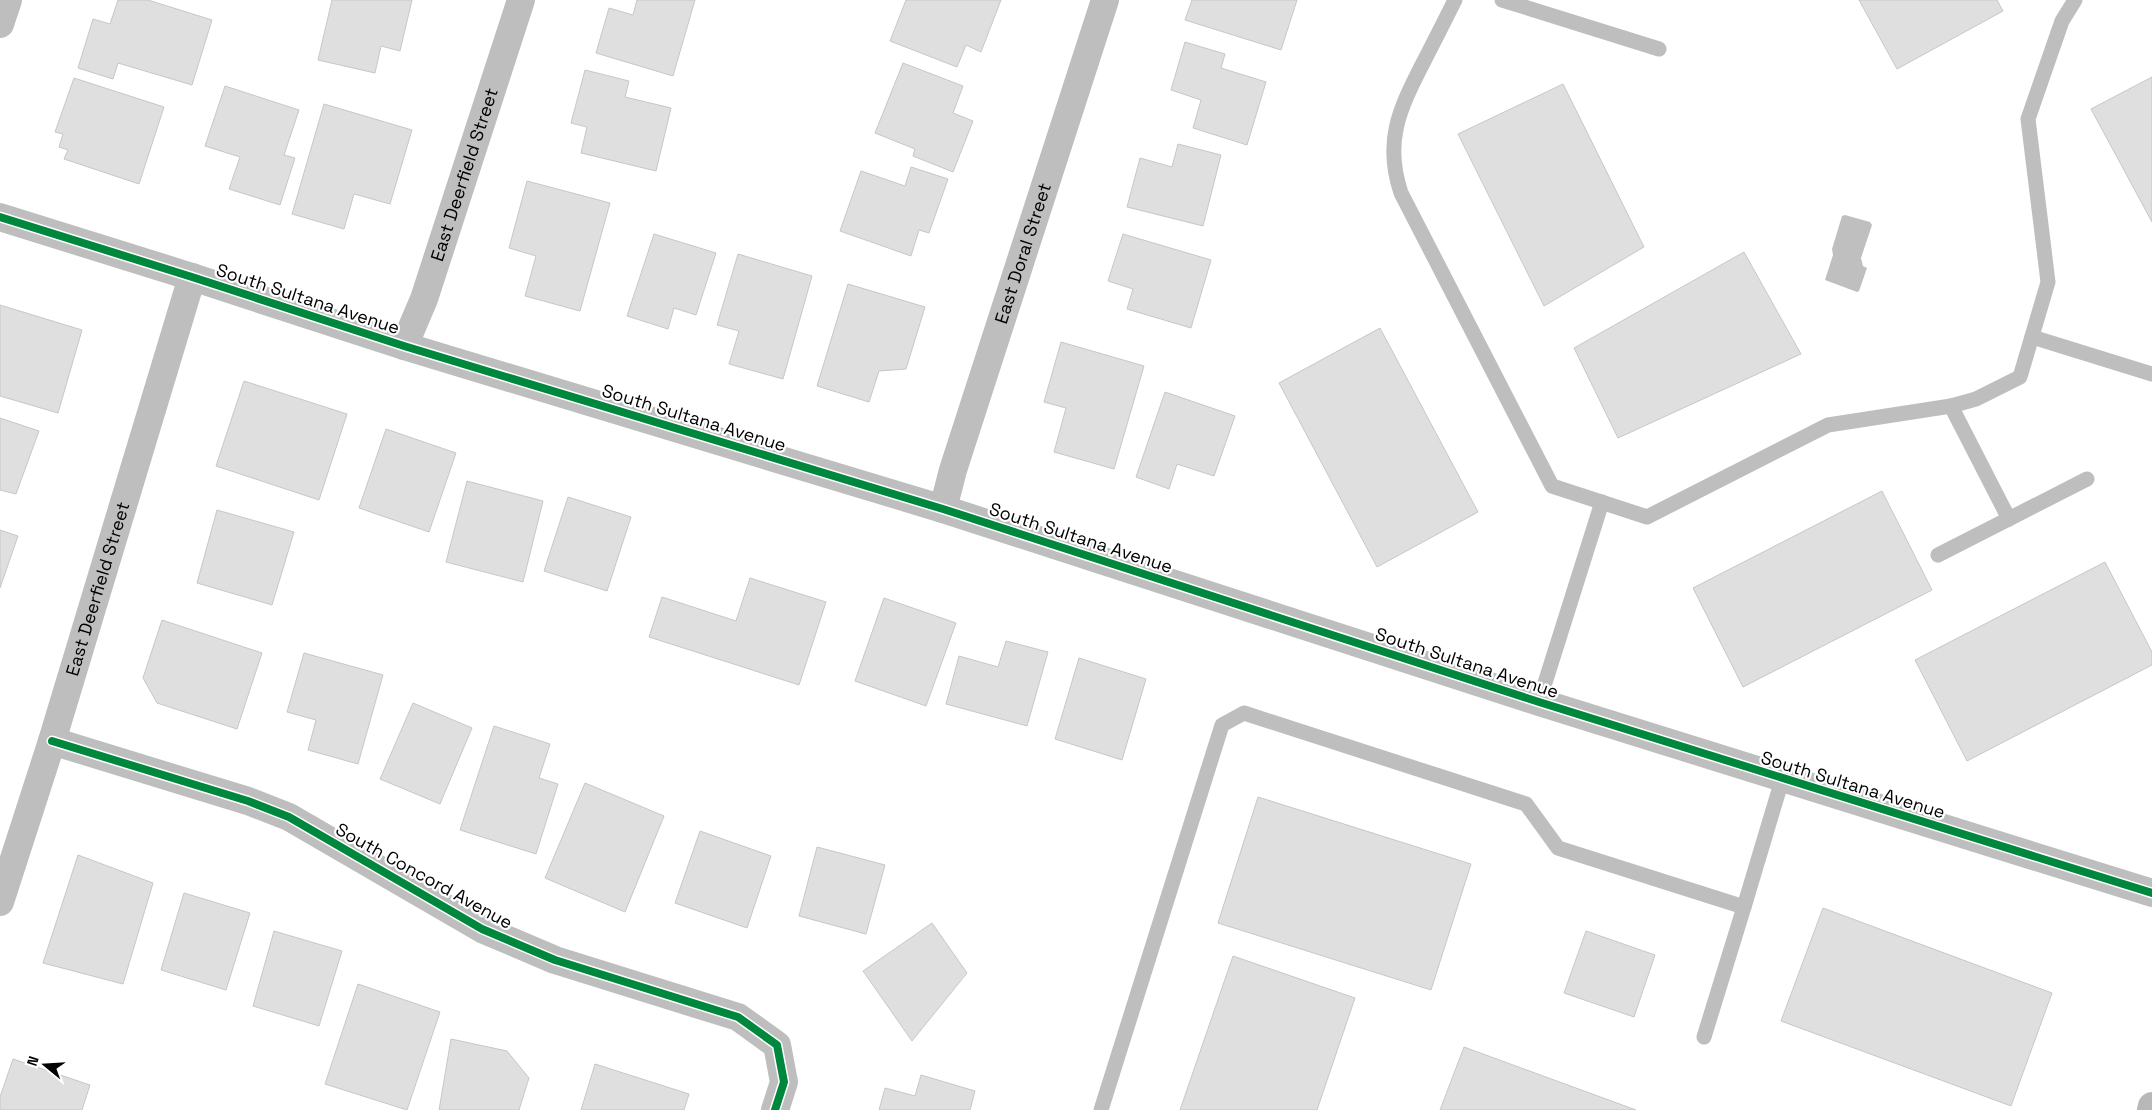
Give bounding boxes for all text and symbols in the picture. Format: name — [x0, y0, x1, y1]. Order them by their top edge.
street label: East Deerfield Street — [425, 85, 503, 264]
street label: East Doral Street — [989, 180, 1056, 326]
street label: South Sultana Avenue — [214, 258, 403, 339]
street label: South Sultana Avenue — [599, 379, 789, 457]
street label: South Sultana Avenue — [987, 497, 1176, 578]
street label: East Deerfield Street — [60, 499, 135, 679]
street label: South Sultana Avenue — [1373, 622, 1562, 703]
street label: South Sultana Avenue — [1758, 746, 1948, 824]
street label: South Concord Avenue — [332, 817, 517, 934]
north arrow — [20, 1040, 70, 1090]
text: N — [23, 1054, 43, 1068]

